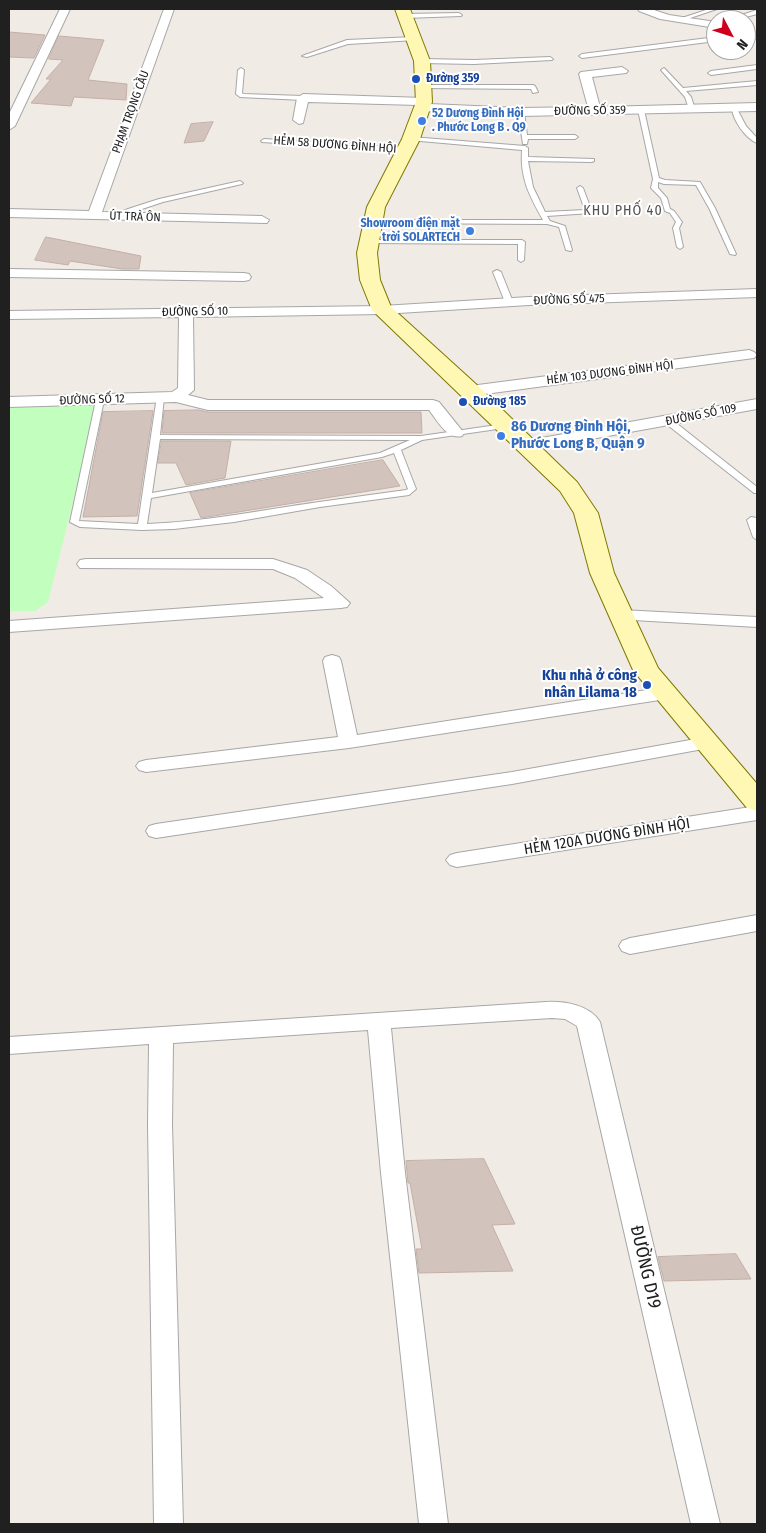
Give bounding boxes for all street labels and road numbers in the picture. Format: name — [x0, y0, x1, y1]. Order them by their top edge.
street label: PHẠM TRỌNG CẦU — [109, 69, 153, 155]
street label: ĐƯỜNG SỐ 359 — [554, 103, 626, 119]
street label: HẺM 58 DƯƠNG ĐÌNH HỘI — [273, 134, 397, 156]
street label: ÚT TRÀ ÔN — [109, 209, 161, 225]
street label: ĐƯỜNG SỐ 475 — [533, 292, 605, 308]
street label: ĐƯỜNG SỐ 10 — [162, 304, 228, 320]
street label: HẺM 103 DƯƠNG ĐÌNH HỘI — [546, 358, 674, 388]
street label: ĐƯỜNG SỐ 12 — [59, 392, 125, 408]
street label: ĐƯỜNG SỐ 109 — [664, 401, 738, 429]
street label: HẺM 120A DƯƠNG ĐÌNH HỘI — [523, 815, 691, 859]
street label: ĐƯỜNG D19 — [625, 1223, 665, 1311]

